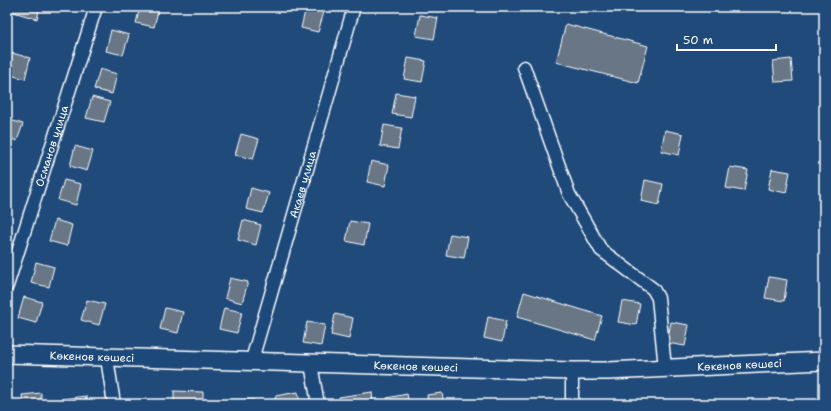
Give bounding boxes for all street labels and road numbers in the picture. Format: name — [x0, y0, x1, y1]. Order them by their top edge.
street label: Османов улица — [32, 103, 72, 189]
street label: Акаев улица — [286, 149, 320, 220]
street label: Көкенов көшесі — [49, 348, 134, 365]
street label: Көкенов көшесі — [697, 355, 782, 374]
street label: Көкенов көшесі — [373, 358, 458, 375]

